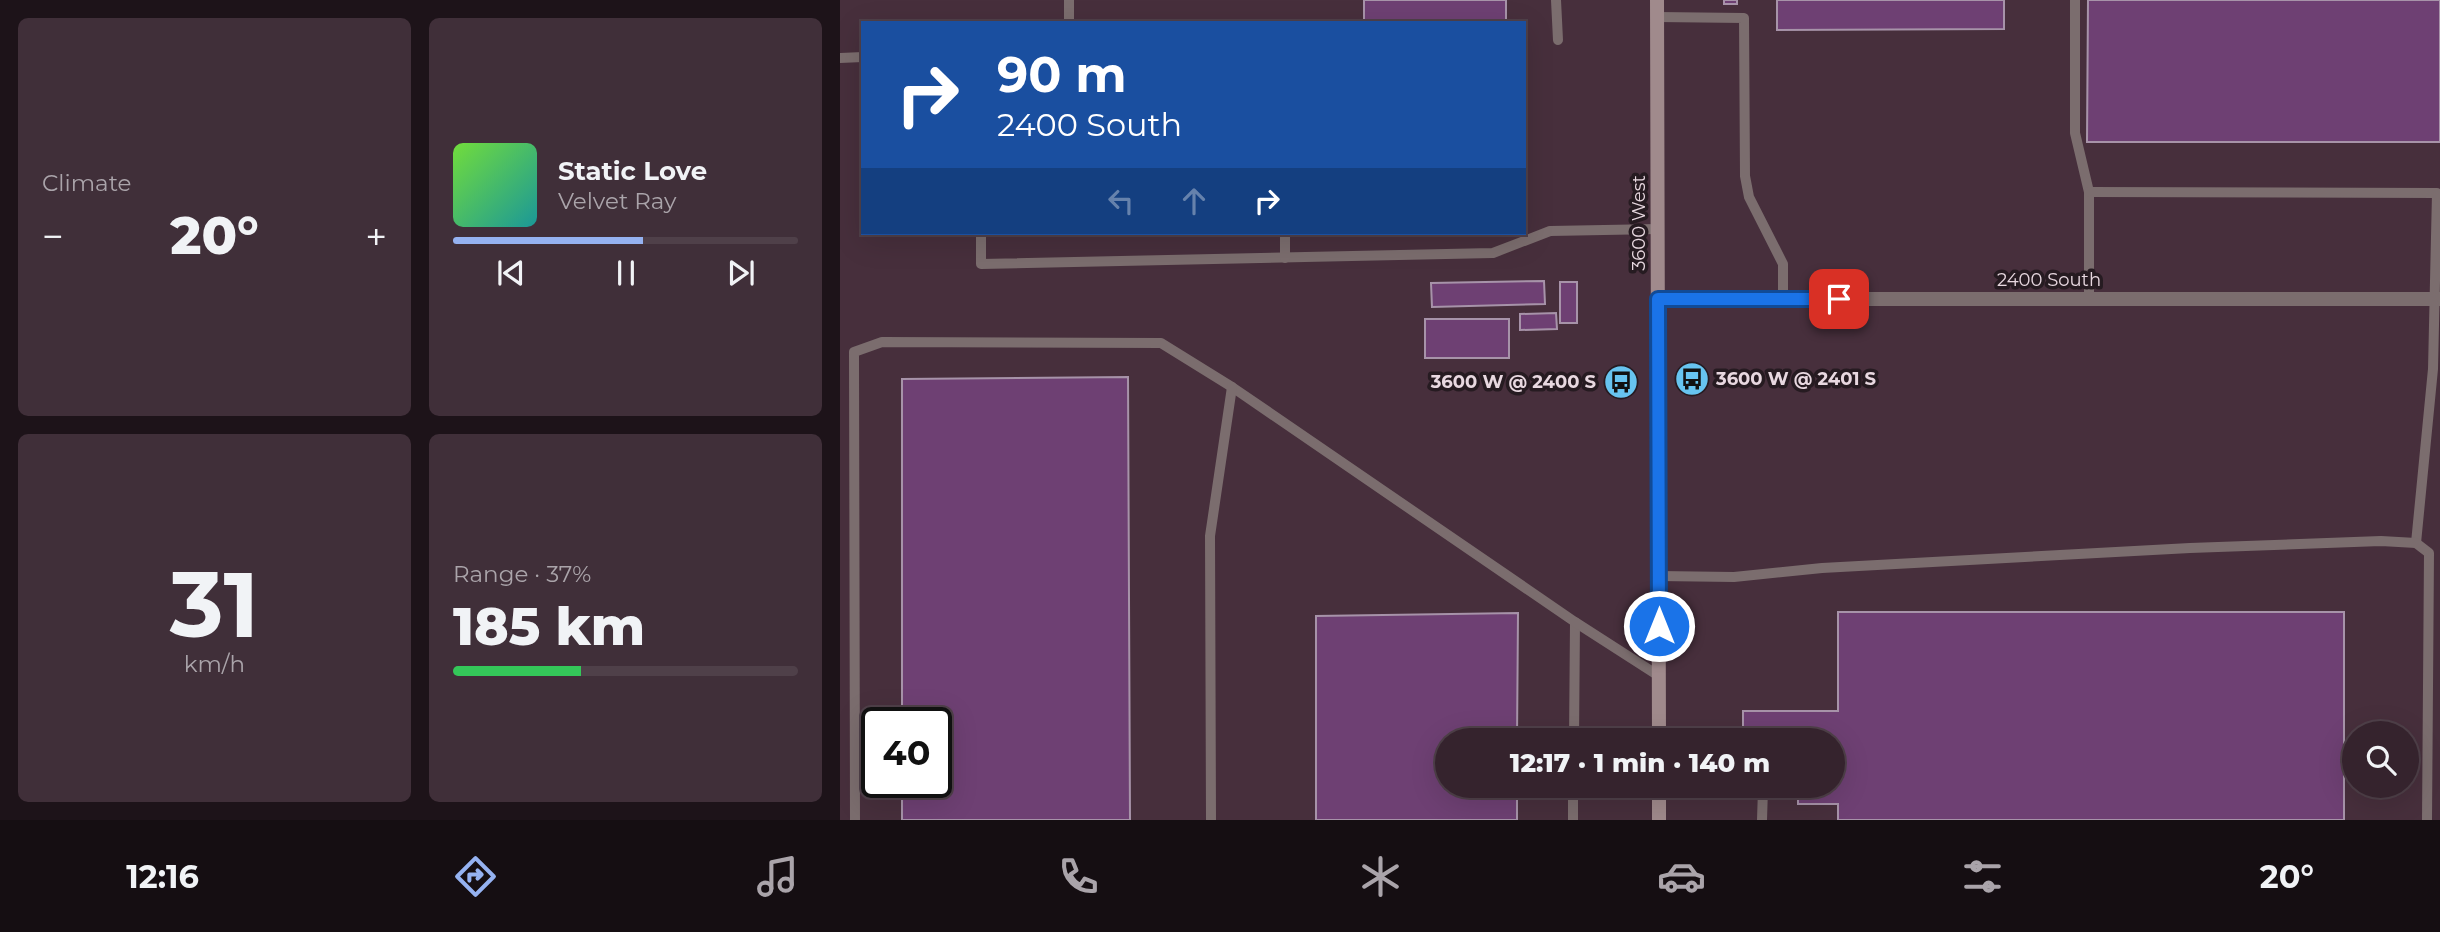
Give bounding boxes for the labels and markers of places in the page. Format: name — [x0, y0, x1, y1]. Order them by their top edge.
pin — [1809, 269, 1869, 329]
bus stop icon: 3600 W @ 2401 S — [1673, 360, 1711, 398]
bus stop icon: 3600 W @ 2400 S — [1602, 363, 1640, 401]
place label: 3600 W @ 2401 S — [1715, 368, 1876, 390]
place label: 3600 W @ 2400 S — [1430, 371, 1596, 393]

